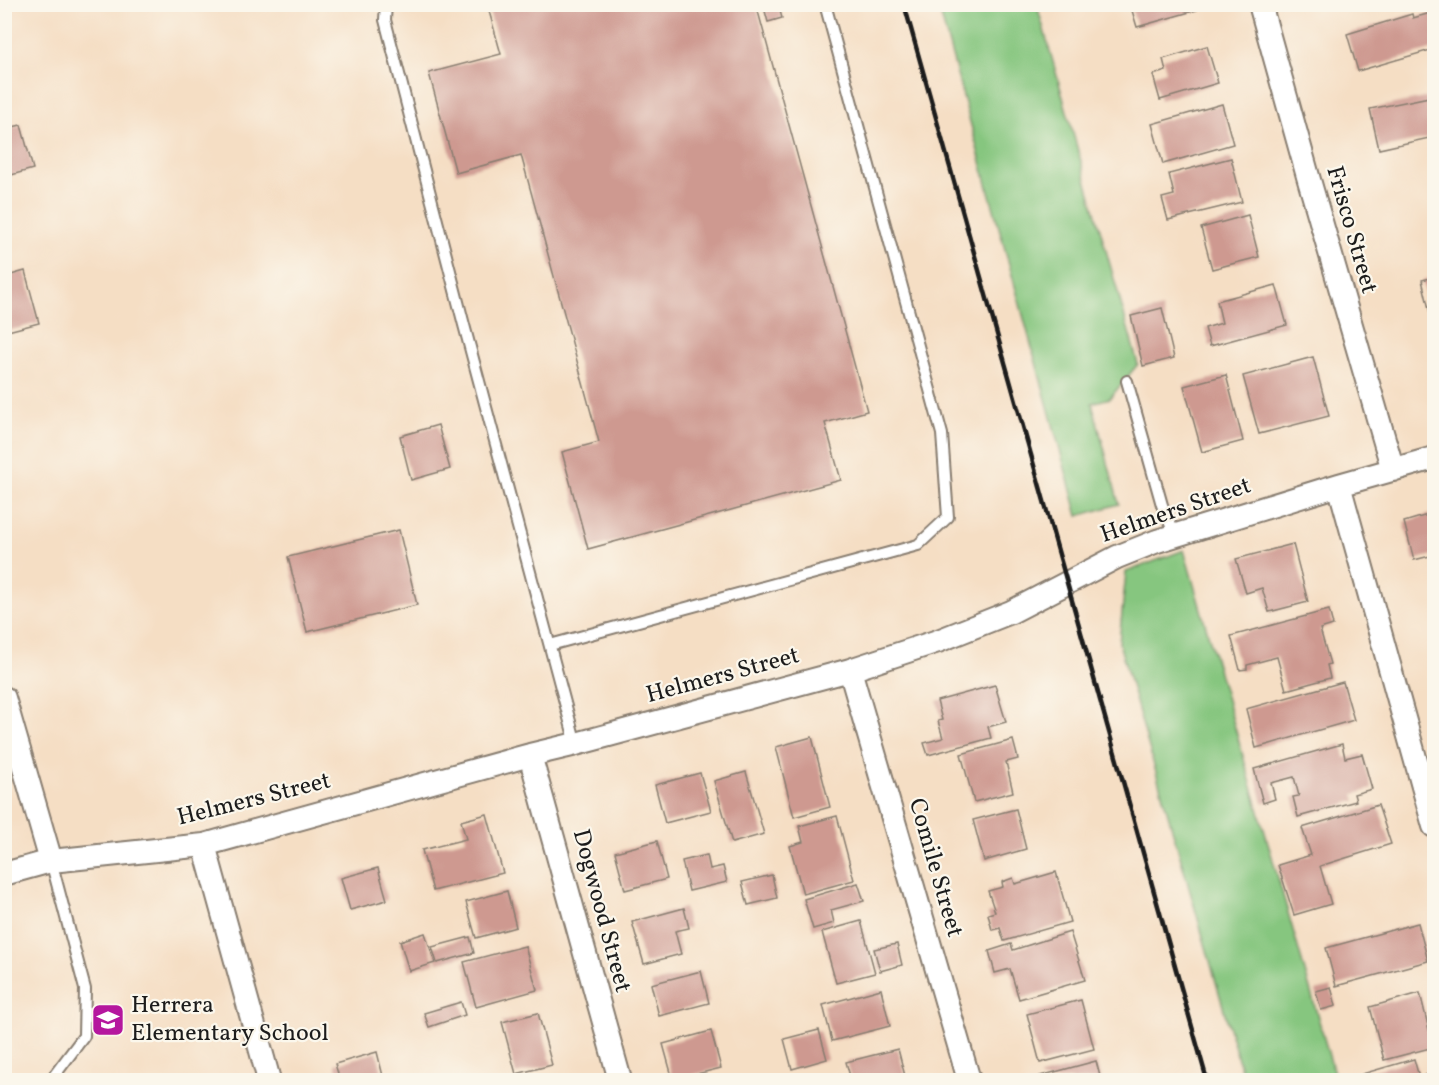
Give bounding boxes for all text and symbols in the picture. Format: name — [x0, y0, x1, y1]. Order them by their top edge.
street label: Frisco Street — [1317, 162, 1385, 298]
street label: Helmers Street — [1096, 469, 1256, 553]
street label: Helmers Street — [643, 639, 803, 713]
street label: Helmers Street — [174, 764, 334, 836]
street label: Comile Street — [899, 795, 971, 941]
street label: Dogwood Street — [563, 826, 639, 996]
place label: Herrera Elementary School — [131, 989, 329, 1051]
school or university icon: Herrera Elementary School — [90, 1002, 126, 1038]

